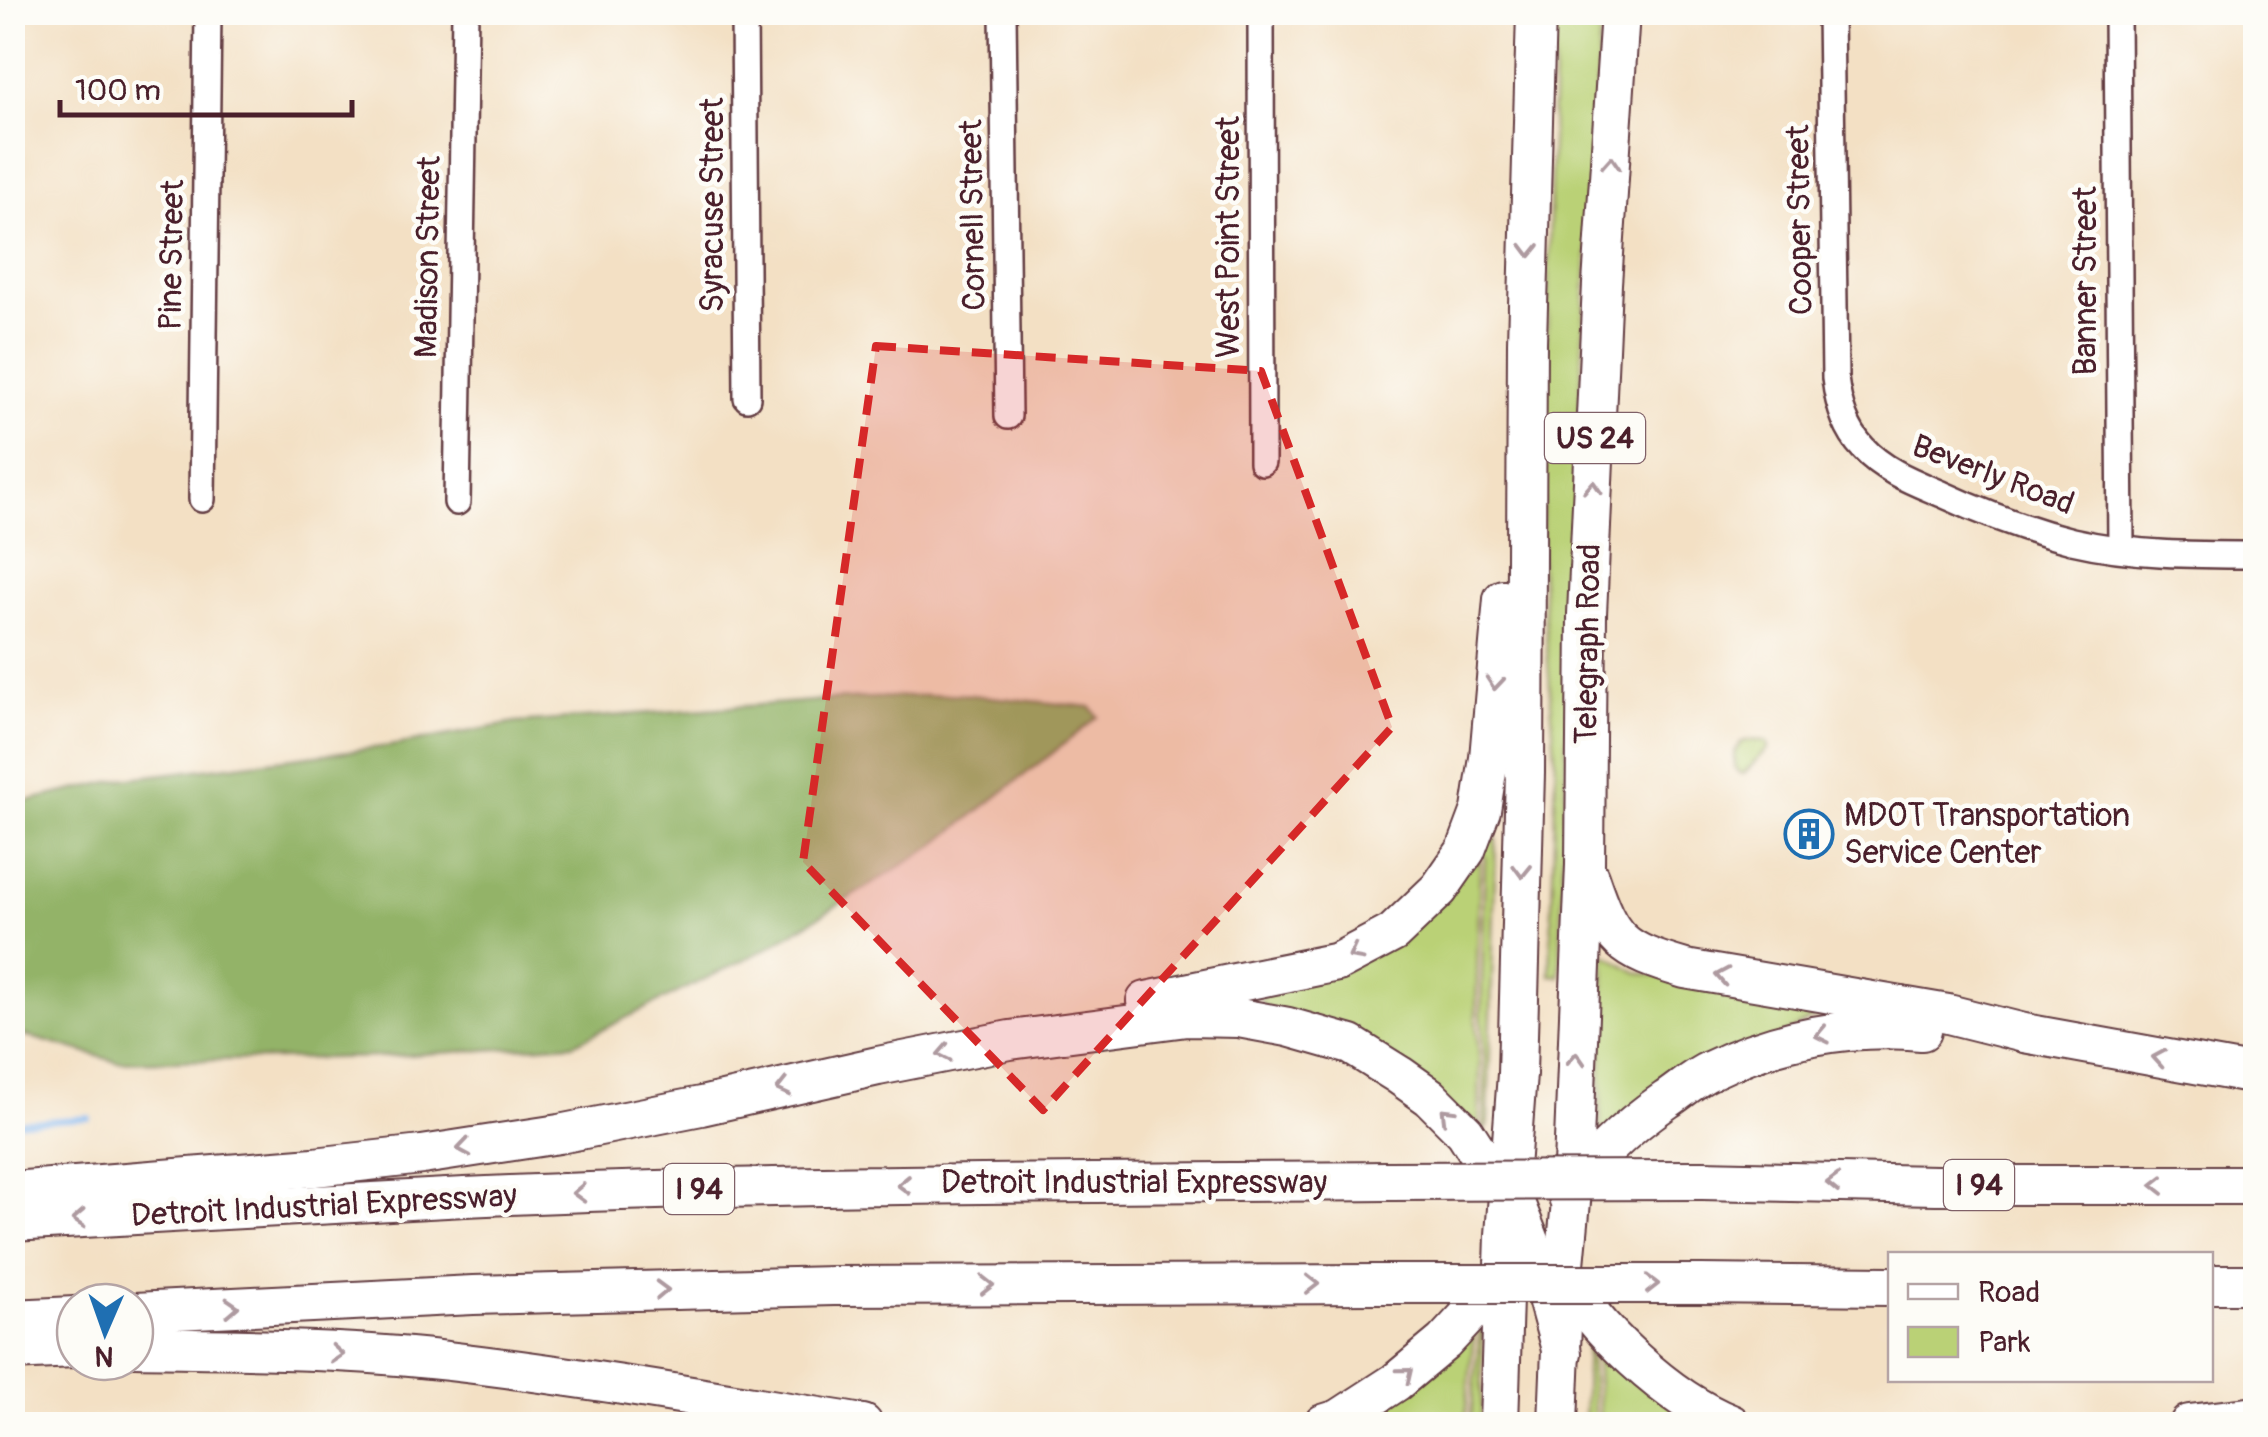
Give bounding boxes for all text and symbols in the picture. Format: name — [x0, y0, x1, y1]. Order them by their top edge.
scale bar — [60, 55, 352, 117]
text: 100 m — [75, 72, 161, 109]
street label: Syracuse Street — [693, 98, 733, 312]
street label: West Point Street — [1209, 116, 1249, 358]
street label: Cornell Street — [951, 119, 995, 311]
street label: Cooper Street — [1778, 124, 1822, 316]
street label: Madison Street — [406, 155, 450, 358]
one-way arrow — [1600, 155, 1621, 171]
street label: Pine Street — [151, 179, 193, 331]
street label: Banner Street — [2066, 186, 2106, 376]
one-way arrow — [1520, 242, 1541, 258]
road number: US 24 — [1545, 413, 1645, 463]
street label: Beverly Road — [1906, 426, 2080, 524]
one-way arrow — [1582, 479, 1603, 495]
street label: Telegraph Road — [1566, 543, 1610, 745]
one-way arrow — [1485, 676, 1507, 692]
place label: MDOT Transportation Service Center — [1844, 796, 2130, 873]
building icon: MDOT Transportation Service Center — [1783, 808, 1835, 860]
one-way arrow — [1511, 864, 1533, 879]
one-way arrow — [1347, 942, 1365, 961]
one-way arrow — [1714, 966, 1730, 987]
one-way arrow — [1814, 1023, 1831, 1044]
one-way arrow — [936, 1042, 953, 1063]
one-way arrow — [2151, 1049, 2168, 1070]
one-way arrow — [1565, 1050, 1586, 1066]
one-way arrow — [775, 1076, 792, 1097]
one-way arrow — [1440, 1107, 1458, 1125]
one-way arrow — [455, 1137, 472, 1158]
road number: I 94 — [1944, 1160, 2014, 1210]
street label: Detroit Industrial Expressway — [941, 1163, 1328, 1203]
road number: I 94 — [664, 1164, 734, 1214]
one-way arrow — [1825, 1172, 1840, 1194]
one-way arrow — [895, 1174, 910, 1196]
one-way arrow — [2150, 1174, 2166, 1196]
street label: Detroit Industrial Expressway — [130, 1176, 518, 1236]
one-way arrow — [570, 1183, 586, 1204]
one-way arrow — [71, 1208, 87, 1229]
legend — [1888, 1252, 2213, 1382]
one-way arrow — [1304, 1273, 1320, 1295]
one-way arrow — [1646, 1273, 1661, 1295]
one-way arrow — [980, 1274, 995, 1296]
text: Road — [1978, 1274, 2040, 1311]
one-way arrow — [655, 1280, 671, 1301]
north arrow — [55, 1282, 155, 1382]
one-way arrow — [225, 1296, 241, 1317]
text: Park — [1978, 1324, 2031, 1361]
text: N — [94, 1338, 114, 1373]
one-way arrow — [330, 1343, 346, 1364]
one-way arrow — [1394, 1368, 1412, 1386]

